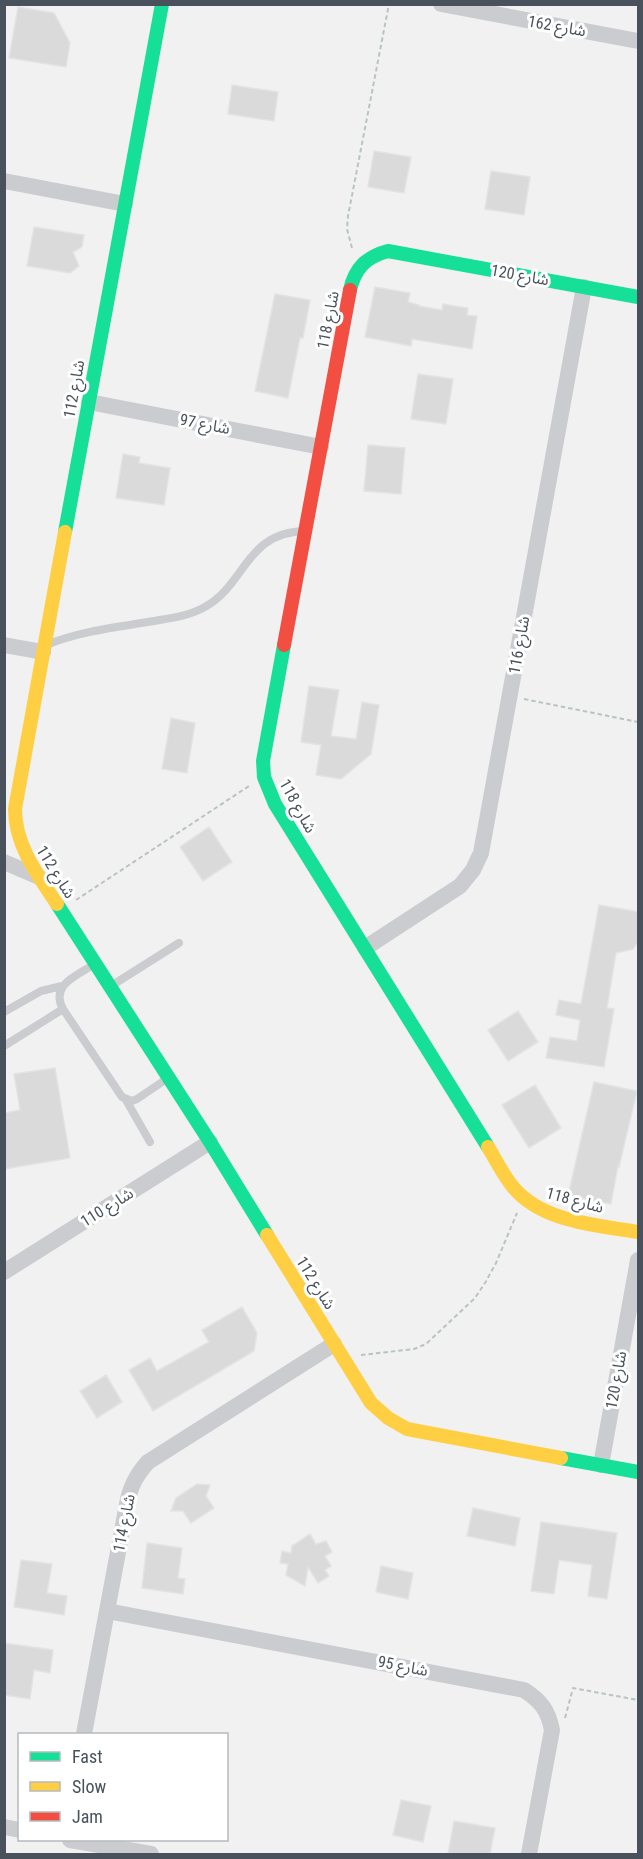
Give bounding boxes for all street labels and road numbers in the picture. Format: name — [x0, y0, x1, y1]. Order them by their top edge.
street label: شارع 162 — [526, 12, 587, 43]
street label: شارع 120 — [489, 261, 550, 292]
street label: شارع 118 — [313, 289, 346, 351]
street label: شارع 112 — [60, 359, 91, 420]
street label: شارع 97 — [178, 410, 232, 441]
street label: شارع 116 — [505, 615, 536, 676]
street label: شارع 118 — [273, 776, 321, 838]
street label: شارع 112 — [30, 842, 80, 903]
street label: شارع 110 — [77, 1183, 138, 1233]
street label: شارع 118 — [543, 1183, 606, 1220]
street label: شارع 112 — [290, 1253, 340, 1314]
street label: شارع 120 — [602, 1350, 633, 1411]
street label: شارع 114 — [109, 1492, 142, 1554]
street label: شارع 95 — [376, 1652, 430, 1683]

